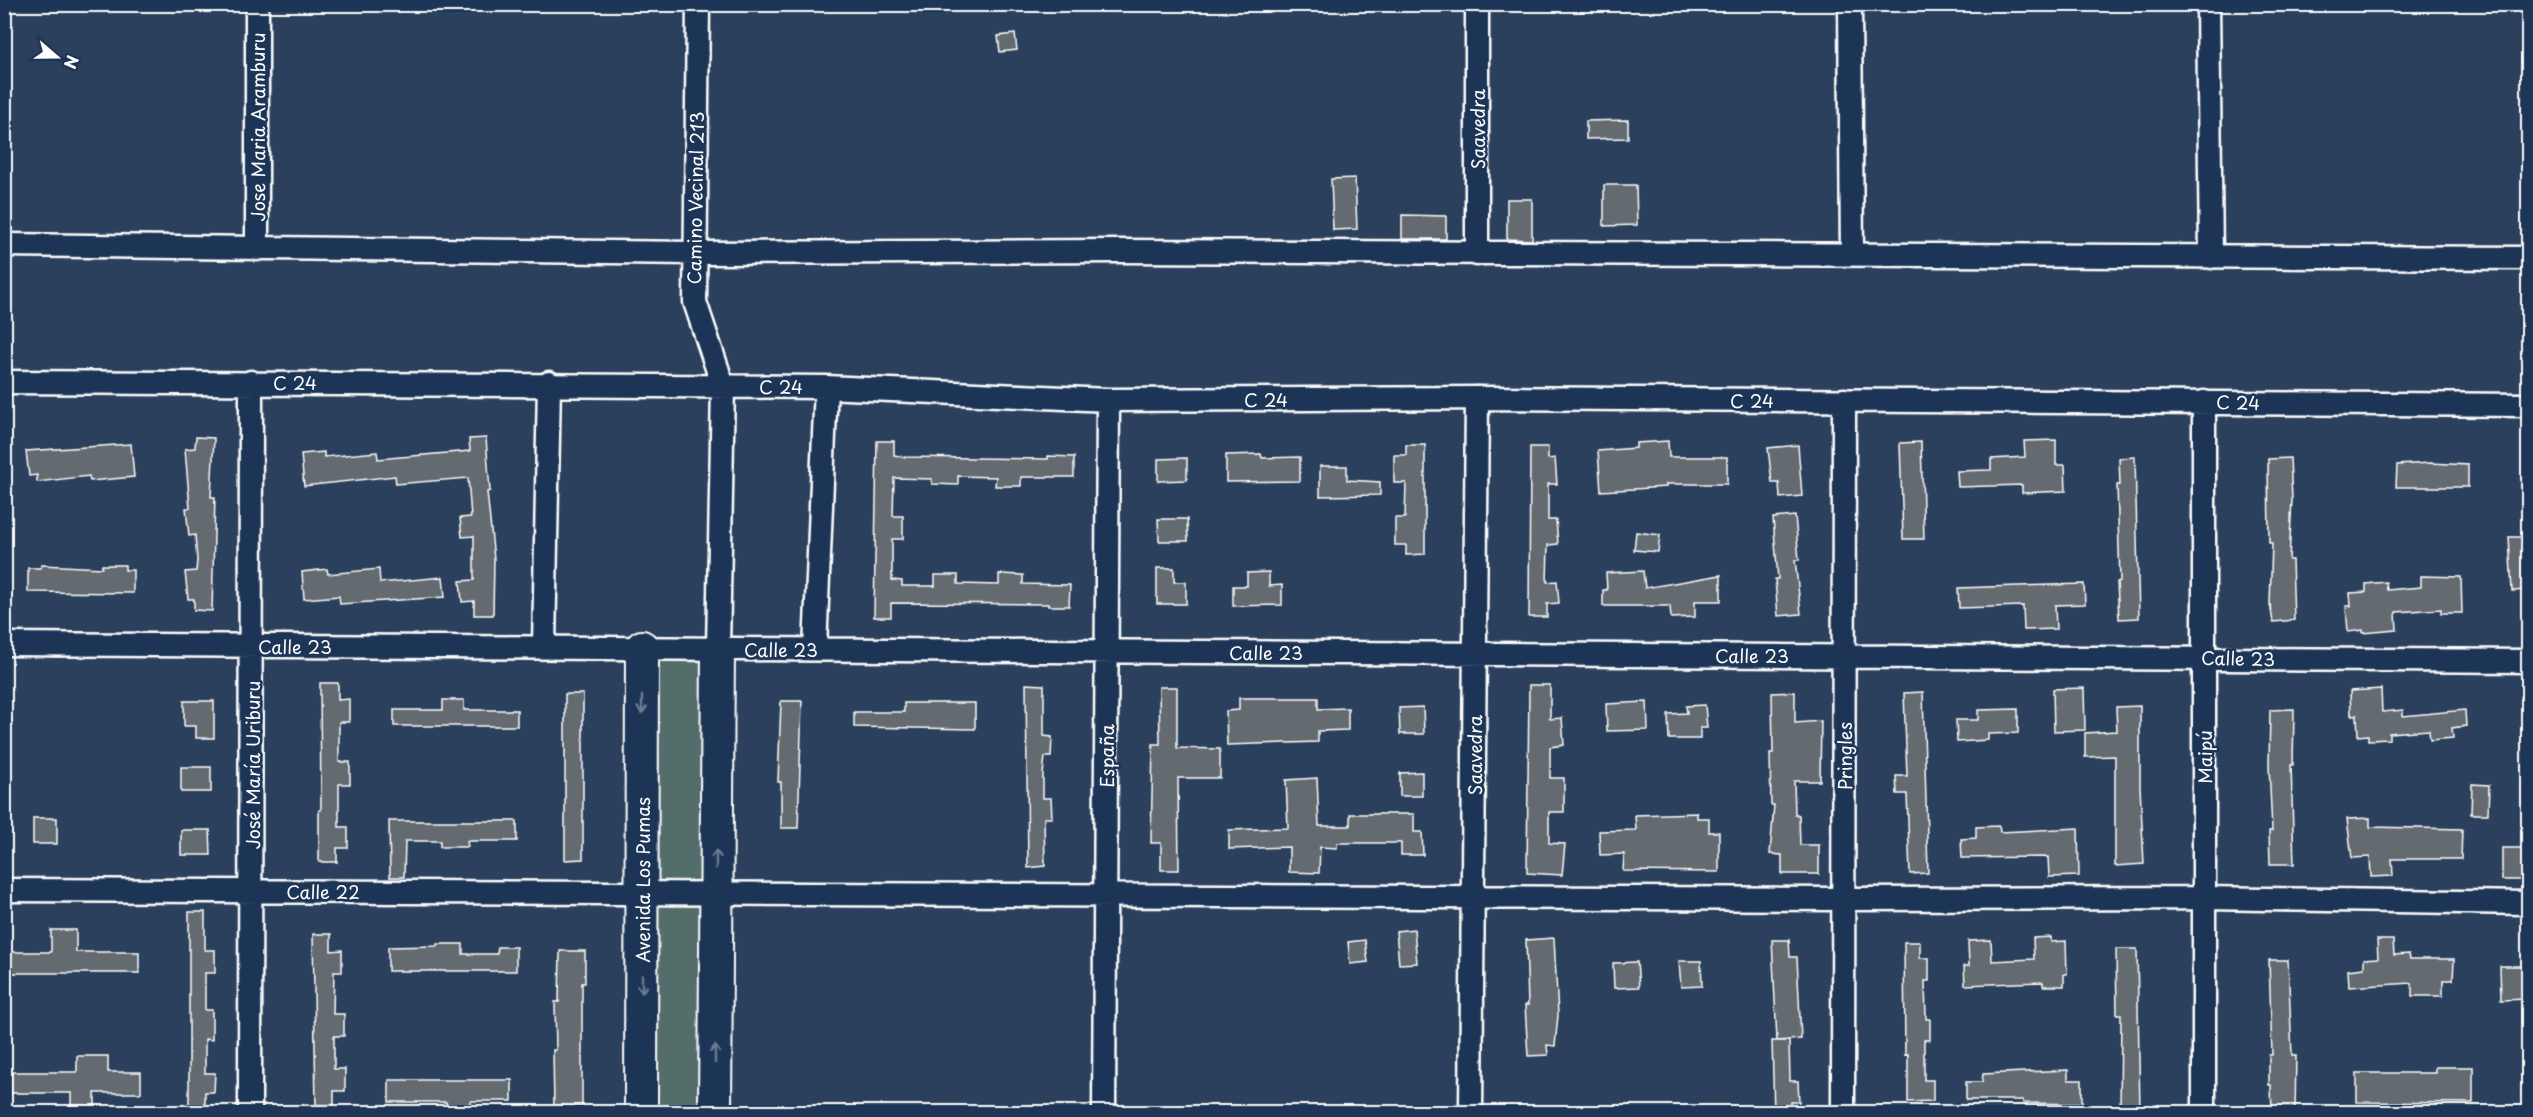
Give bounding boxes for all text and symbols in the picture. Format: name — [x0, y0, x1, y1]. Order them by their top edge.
north arrow — [27, 27, 87, 87]
street label: Jose Maria Aramburu — [244, 33, 271, 221]
text: N — [59, 52, 85, 73]
street label: Saavedra — [1464, 88, 1491, 169]
street label: Camino Vecinal 213 — [680, 111, 710, 285]
street label: C 24 — [273, 369, 317, 396]
street label: C 24 — [759, 373, 803, 400]
street label: C 24 — [1244, 386, 1288, 413]
street label: C 24 — [1730, 387, 1774, 414]
street label: C 24 — [2216, 388, 2260, 416]
street label: Calle 23 — [258, 633, 332, 660]
street label: Calle 23 — [744, 636, 818, 663]
street label: Calle 23 — [1229, 639, 1303, 666]
street label: Calle 23 — [1715, 642, 1789, 669]
street label: Calle 23 — [2201, 644, 2275, 672]
street label: José María Uriburu — [239, 681, 266, 849]
one-way arrow — [636, 695, 648, 715]
street label: Saavedra — [1461, 714, 1488, 795]
street label: Pringles — [1831, 722, 1858, 790]
street label: España — [1093, 724, 1120, 788]
street label: Maipú — [2191, 730, 2218, 784]
street label: Avenida Los Pumas — [629, 797, 656, 963]
one-way arrow — [710, 850, 722, 870]
street label: Calle 22 — [286, 878, 360, 905]
one-way arrow — [636, 974, 648, 994]
one-way arrow — [709, 1045, 721, 1065]

